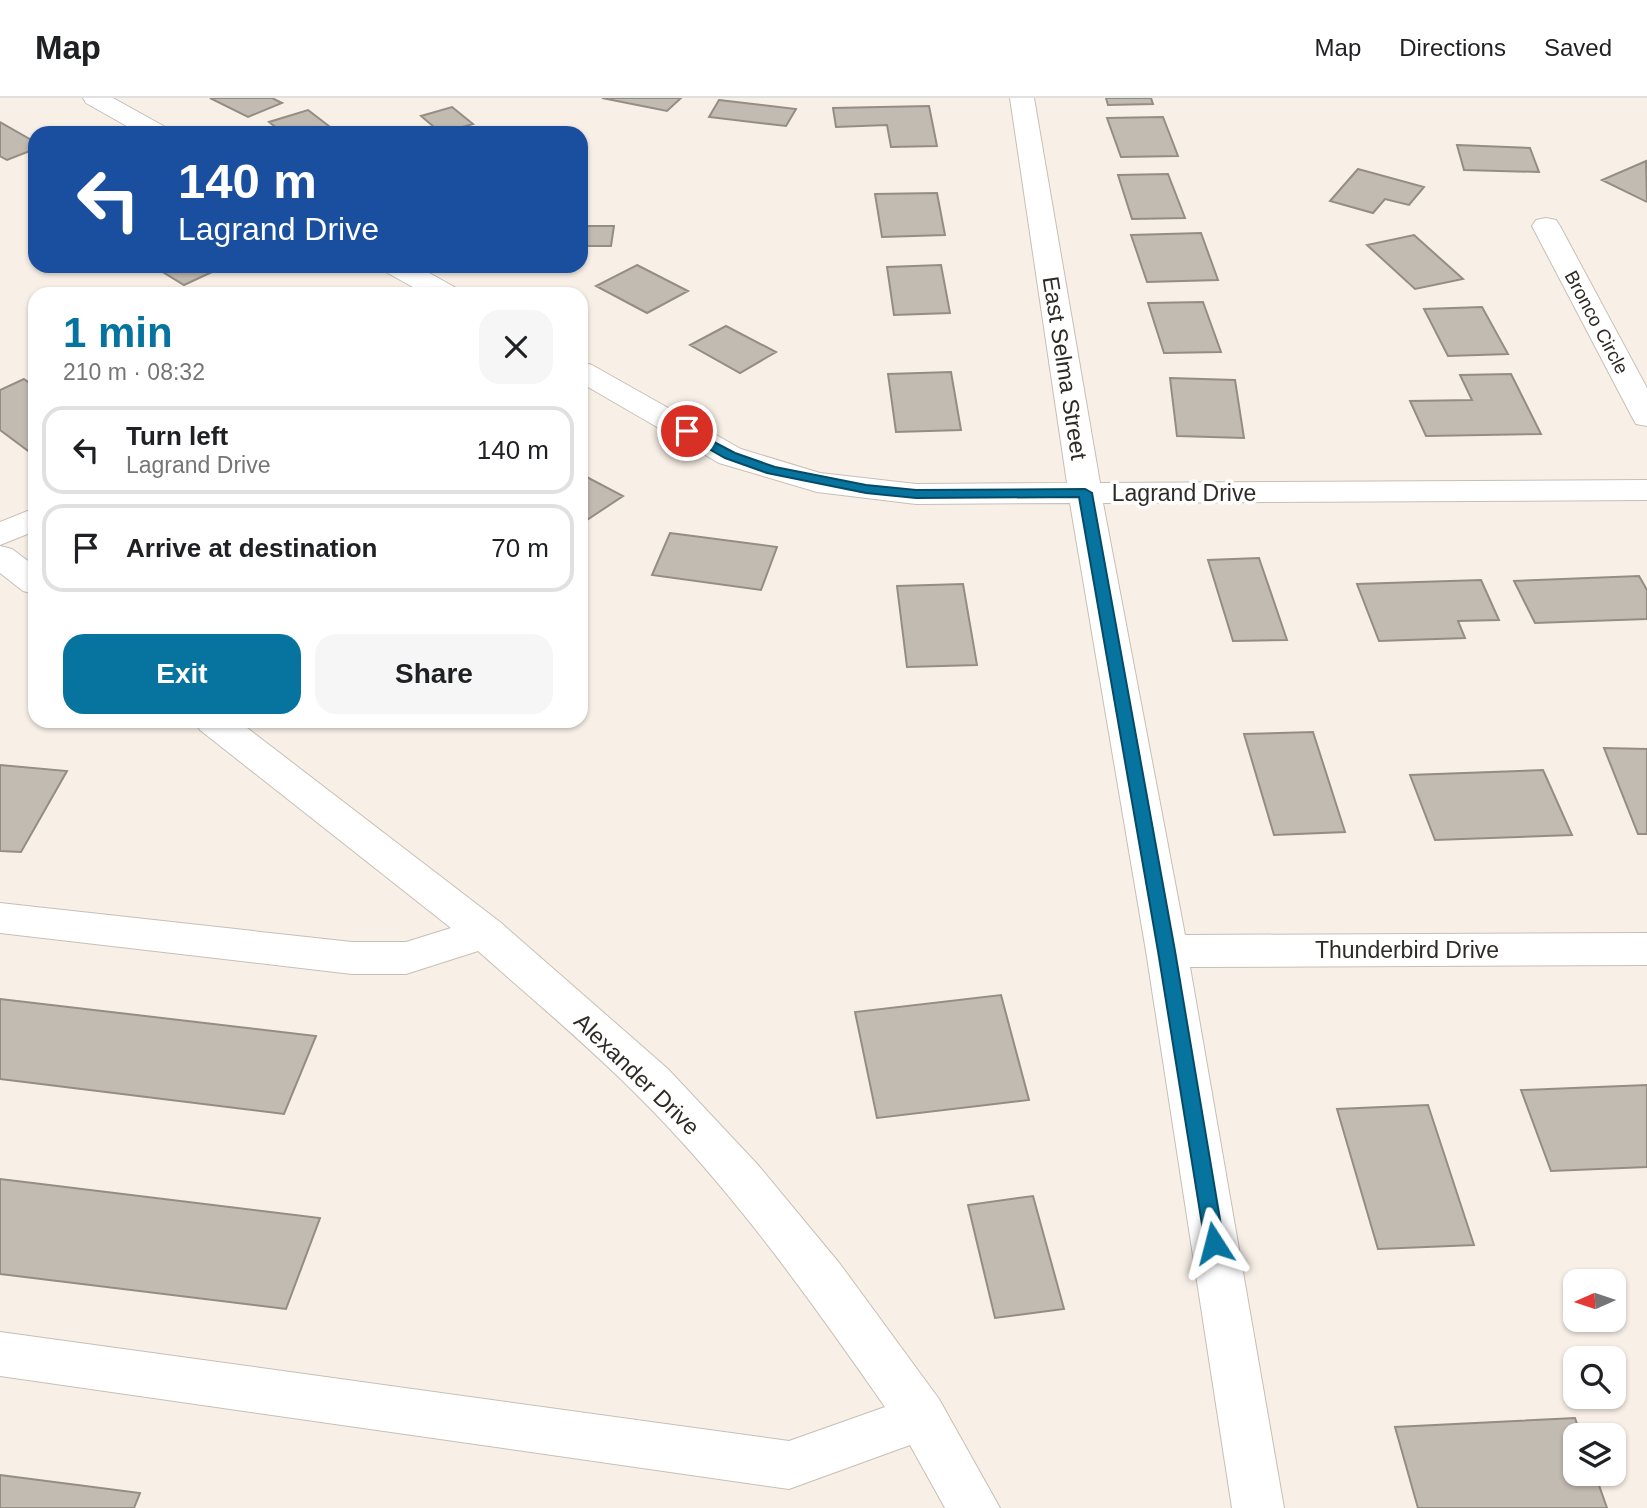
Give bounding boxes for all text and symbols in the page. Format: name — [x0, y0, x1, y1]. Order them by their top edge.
text: Map — [35, 29, 101, 66]
text: Map — [1315, 34, 1361, 61]
text: Directions — [1399, 34, 1506, 61]
text: Saved — [1544, 34, 1612, 61]
icon: left — [63, 154, 154, 245]
text: 140 m — [178, 154, 317, 208]
text: Lagrand Drive — [178, 211, 379, 247]
street label: Bronco Circle — [1561, 267, 1633, 378]
street label: East Selma Street — [1038, 274, 1092, 462]
text: 1 min — [63, 309, 173, 356]
button: close — [479, 310, 553, 384]
text: 210 m · 08:32 — [63, 359, 205, 385]
pin — [657, 401, 717, 461]
icon: arrive — [668, 412, 706, 450]
text: Turn left — [126, 421, 228, 451]
icon: left — [67, 431, 105, 469]
text: 140 m — [477, 435, 549, 465]
text: Lagrand Drive — [126, 452, 270, 478]
street label: Lagrand Drive — [1112, 480, 1256, 506]
icon: arrive — [67, 529, 105, 567]
text: Arrive at destination — [126, 533, 377, 563]
text: 70 m — [491, 533, 549, 563]
button: Exit — [63, 634, 301, 714]
button: Share — [315, 634, 553, 714]
street label: Thunderbird Drive — [1315, 937, 1499, 963]
street label: Alexander Drive — [569, 1008, 705, 1140]
position arrow — [1177, 1206, 1251, 1280]
north arrow — [1563, 1269, 1626, 1332]
map controls — [1563, 1269, 1626, 1486]
button: search — [1563, 1346, 1626, 1409]
button: layers — [1563, 1423, 1626, 1486]

